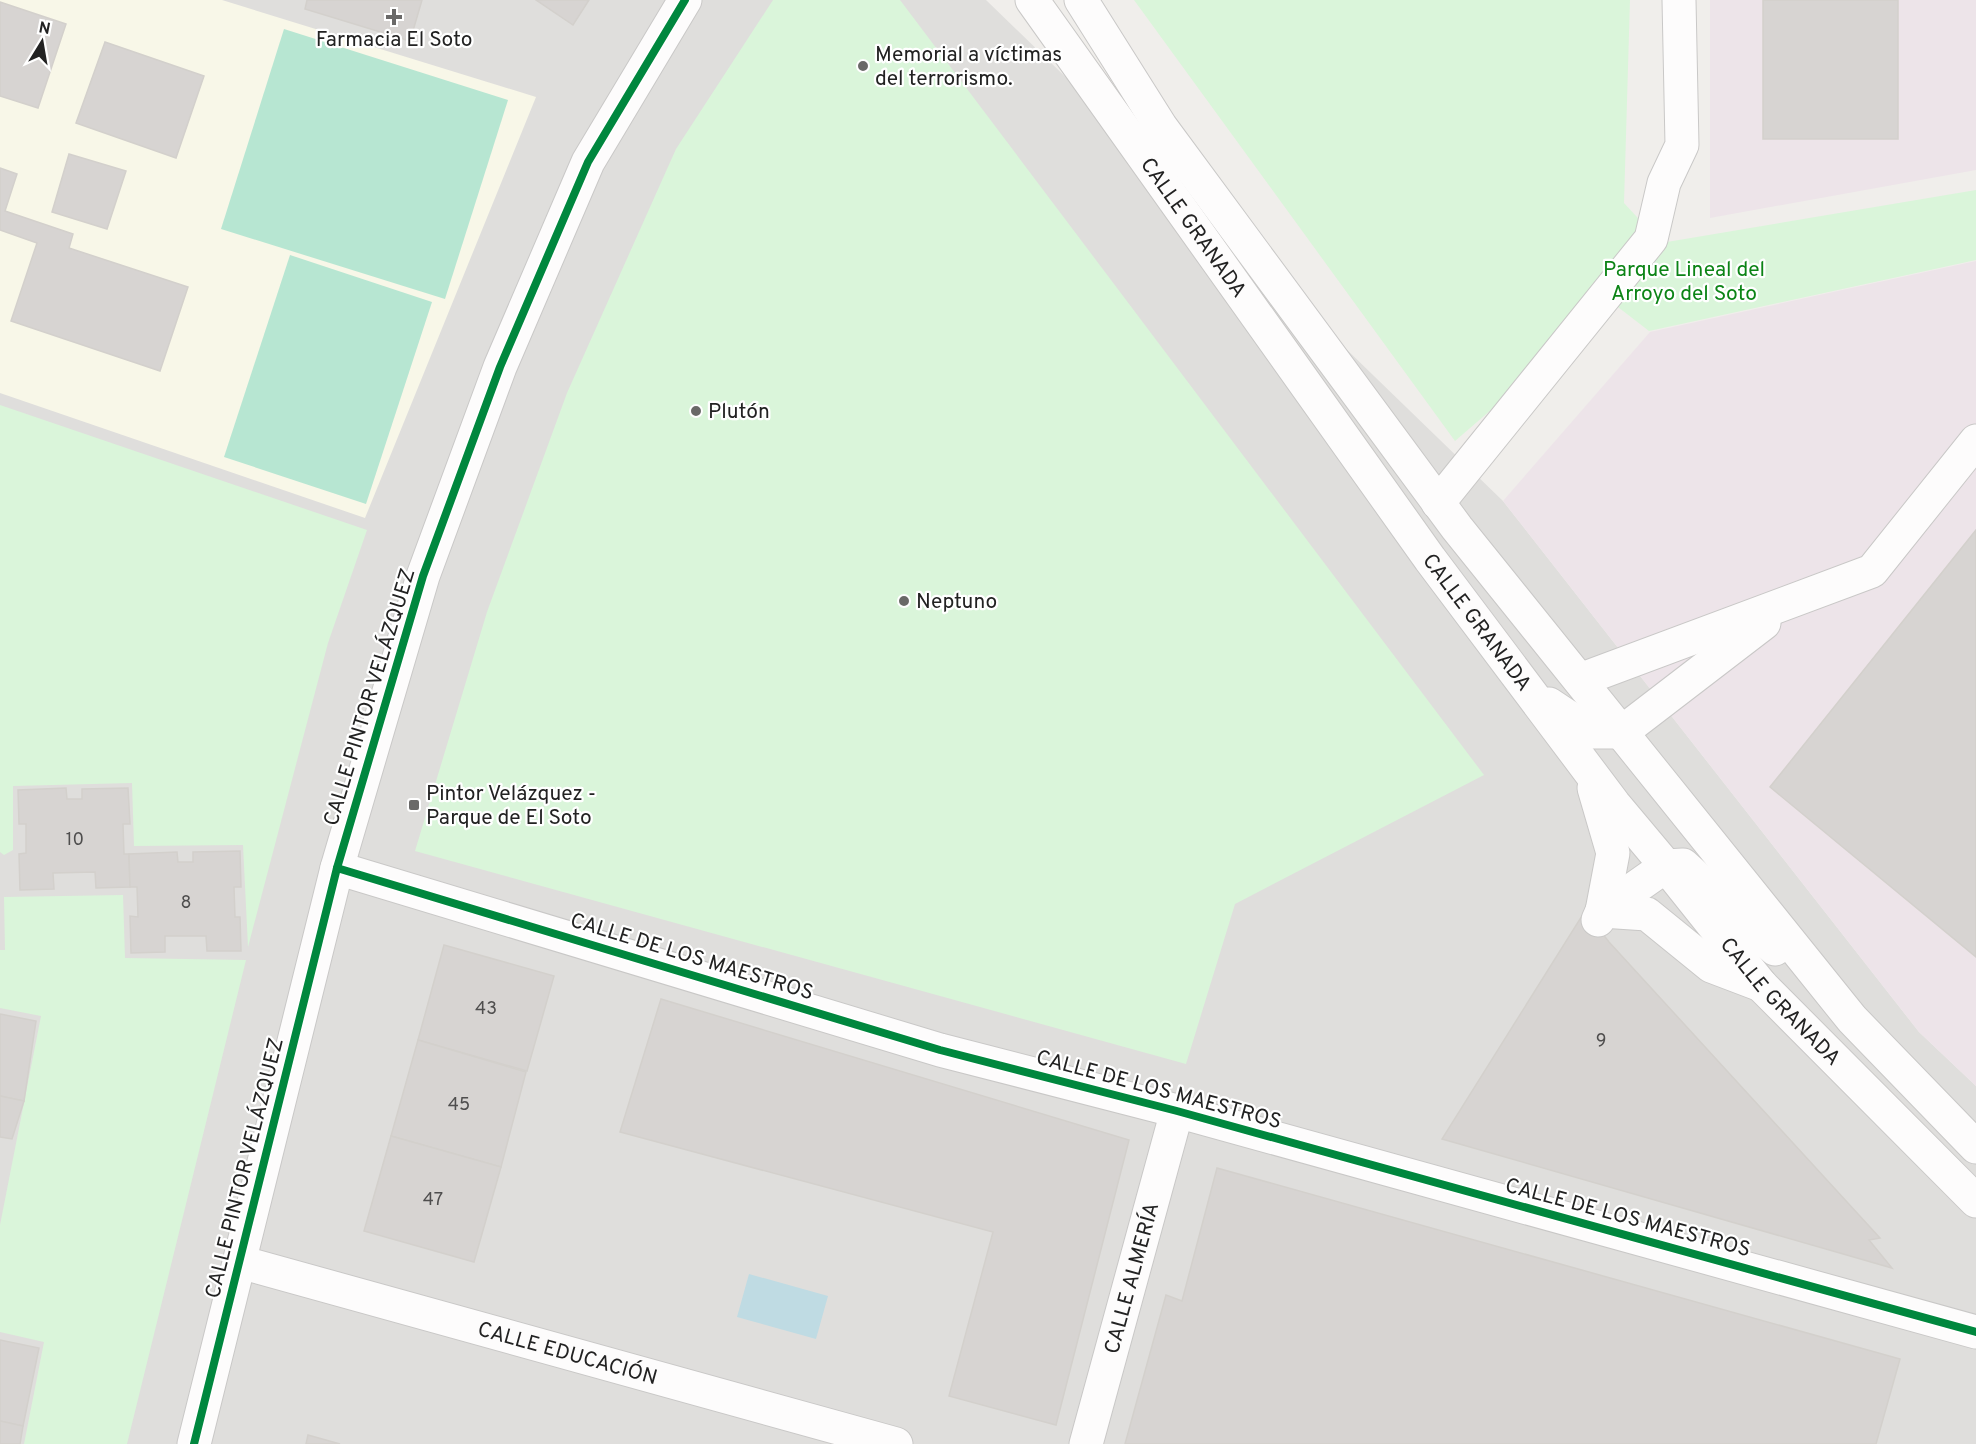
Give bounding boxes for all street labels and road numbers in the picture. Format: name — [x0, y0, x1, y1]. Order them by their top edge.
street label: CALLE GRANADA — [1134, 153, 1252, 303]
street label: CALLE GRANADA — [1416, 549, 1537, 697]
street label: CALLE PINTOR VELÁZQUEZ — [317, 565, 422, 829]
street label: CALLE DE LOS MAESTROS — [567, 908, 817, 1007]
street label: CALLE GRANADA — [1713, 932, 1846, 1072]
street label: CALLE PINTOR VELÁZQUEZ — [199, 1035, 291, 1302]
street label: CALLE DE LOS MAESTROS — [1033, 1045, 1284, 1136]
street label: CALLE DE LOS MAESTROS — [1502, 1173, 1753, 1264]
street label: CALLE ALMERÍA — [1099, 1200, 1166, 1357]
street label: CALLE EDUCACIÓN — [474, 1317, 660, 1392]

